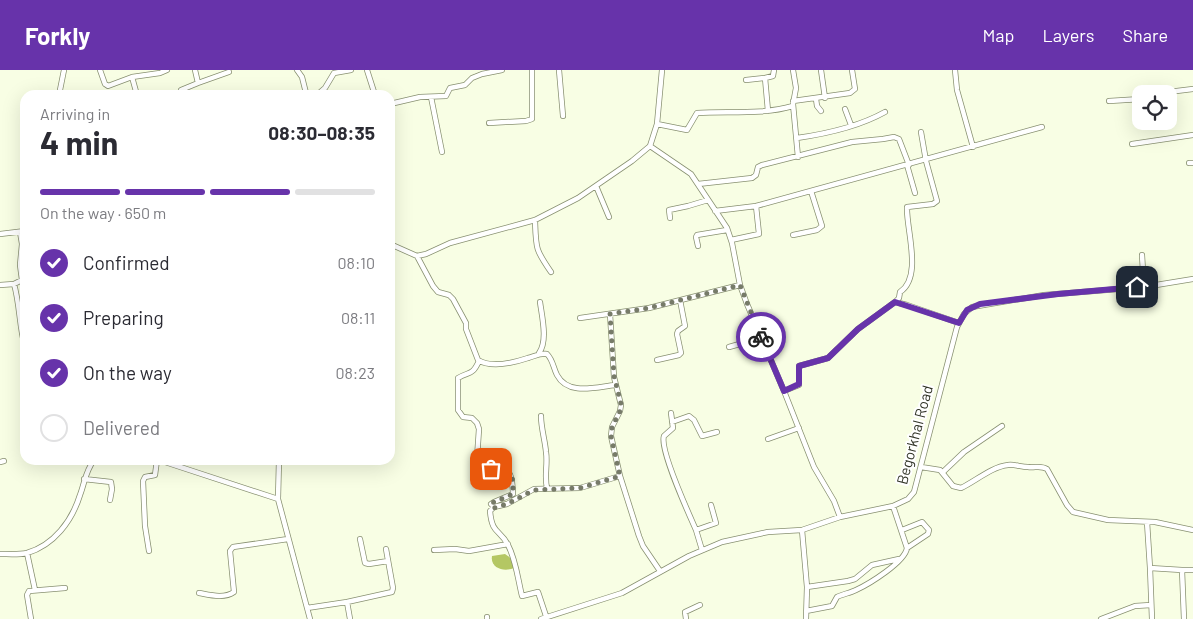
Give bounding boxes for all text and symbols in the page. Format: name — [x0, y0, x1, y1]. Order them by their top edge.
text: Forkly — [25, 21, 90, 50]
text: Map — [982, 24, 1014, 46]
text: Layers — [1042, 24, 1095, 46]
text: Share — [1123, 24, 1168, 46]
map controls — [1132, 85, 1177, 130]
button: locate — [1132, 85, 1177, 130]
text: Arriving in — [40, 104, 110, 123]
text: 08:30–08:35 — [268, 121, 375, 144]
text: 4 min — [40, 123, 118, 161]
text: On the way · 650 m — [40, 203, 166, 222]
icon: check — [40, 249, 68, 277]
text: Confirmed — [83, 251, 170, 274]
text: 08:10 — [338, 253, 375, 272]
pin — [1116, 266, 1158, 308]
icon: home — [1123, 273, 1151, 301]
icon: check — [40, 304, 68, 332]
text: Preparing — [83, 306, 164, 329]
text: 08:11 — [341, 308, 375, 327]
courier — [736, 312, 786, 362]
icon: bike — [747, 323, 775, 351]
icon: check — [40, 359, 68, 387]
text: On the way — [83, 361, 172, 384]
text: 08:23 — [335, 363, 375, 382]
street label: Begorkhal Road — [892, 383, 936, 486]
text: Delivered — [83, 416, 160, 439]
pin — [470, 448, 512, 490]
icon: bag — [477, 455, 505, 483]

